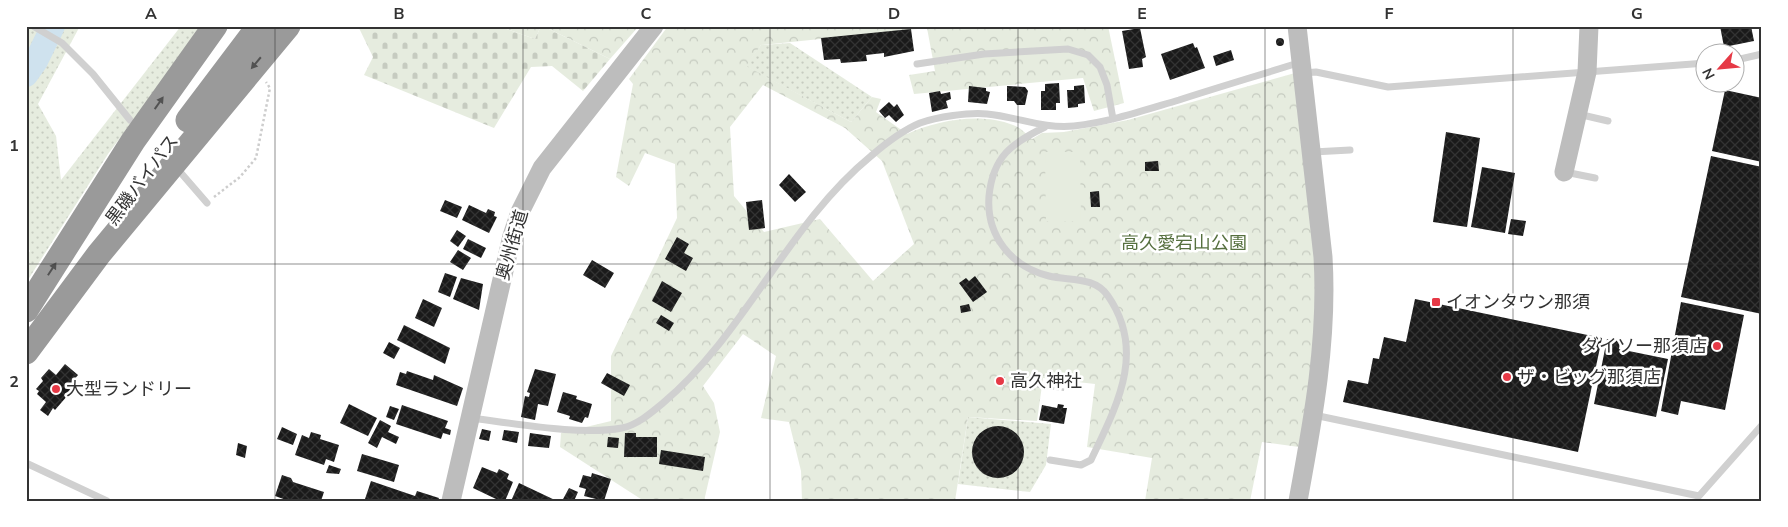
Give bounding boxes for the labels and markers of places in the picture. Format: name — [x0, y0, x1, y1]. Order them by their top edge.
place label: イオンタウン那須 — [1446, 290, 1590, 314]
marker: イオンタウン那須 — [1430, 296, 1442, 308]
place label: ダイソー那須店 — [1581, 334, 1707, 358]
marker: ダイソー那須店 — [1711, 340, 1723, 352]
place label: ザ・ビッグ那須店 — [1517, 365, 1661, 389]
place label: 高久神社 — [1010, 369, 1082, 393]
marker: ザ・ビッグ那須店 — [1501, 371, 1513, 383]
marker: 高久神社 — [994, 375, 1006, 387]
place label: 大型ランドリー — [66, 377, 192, 401]
marker: 大型ランドリー — [50, 383, 62, 395]

